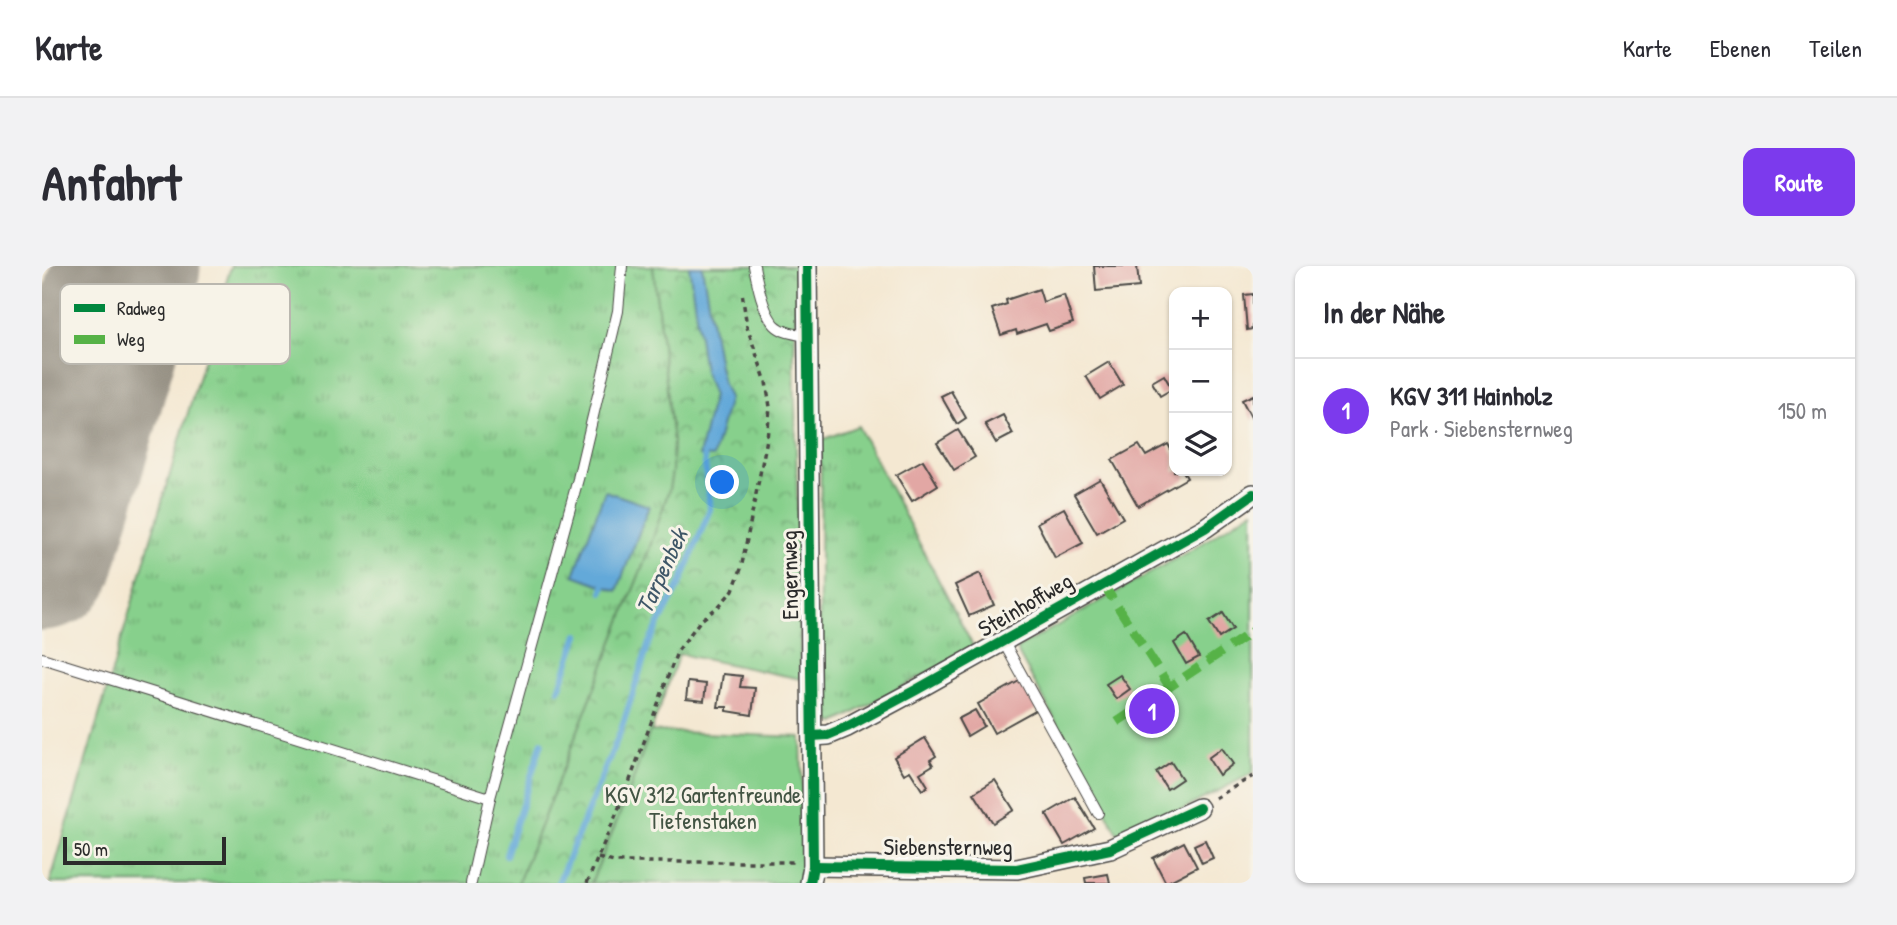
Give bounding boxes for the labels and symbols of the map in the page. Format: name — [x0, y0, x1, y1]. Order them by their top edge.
legend — [60, 284, 290, 364]
text: Radweg — [117, 295, 165, 321]
text: Weg — [117, 326, 145, 352]
your location — [705, 465, 739, 499]
water label: Tarpenbek — [627, 522, 696, 619]
street label: Engernweg — [773, 530, 805, 620]
street label: Steinhoffweg — [972, 565, 1078, 643]
pin: 1 — [1129, 685, 1175, 737]
park label: KGV 312 Gartenfreunde Tiefenstaken — [605, 779, 801, 836]
street label: Siebensternweg — [883, 831, 1013, 862]
scale bar — [63, 834, 226, 866]

